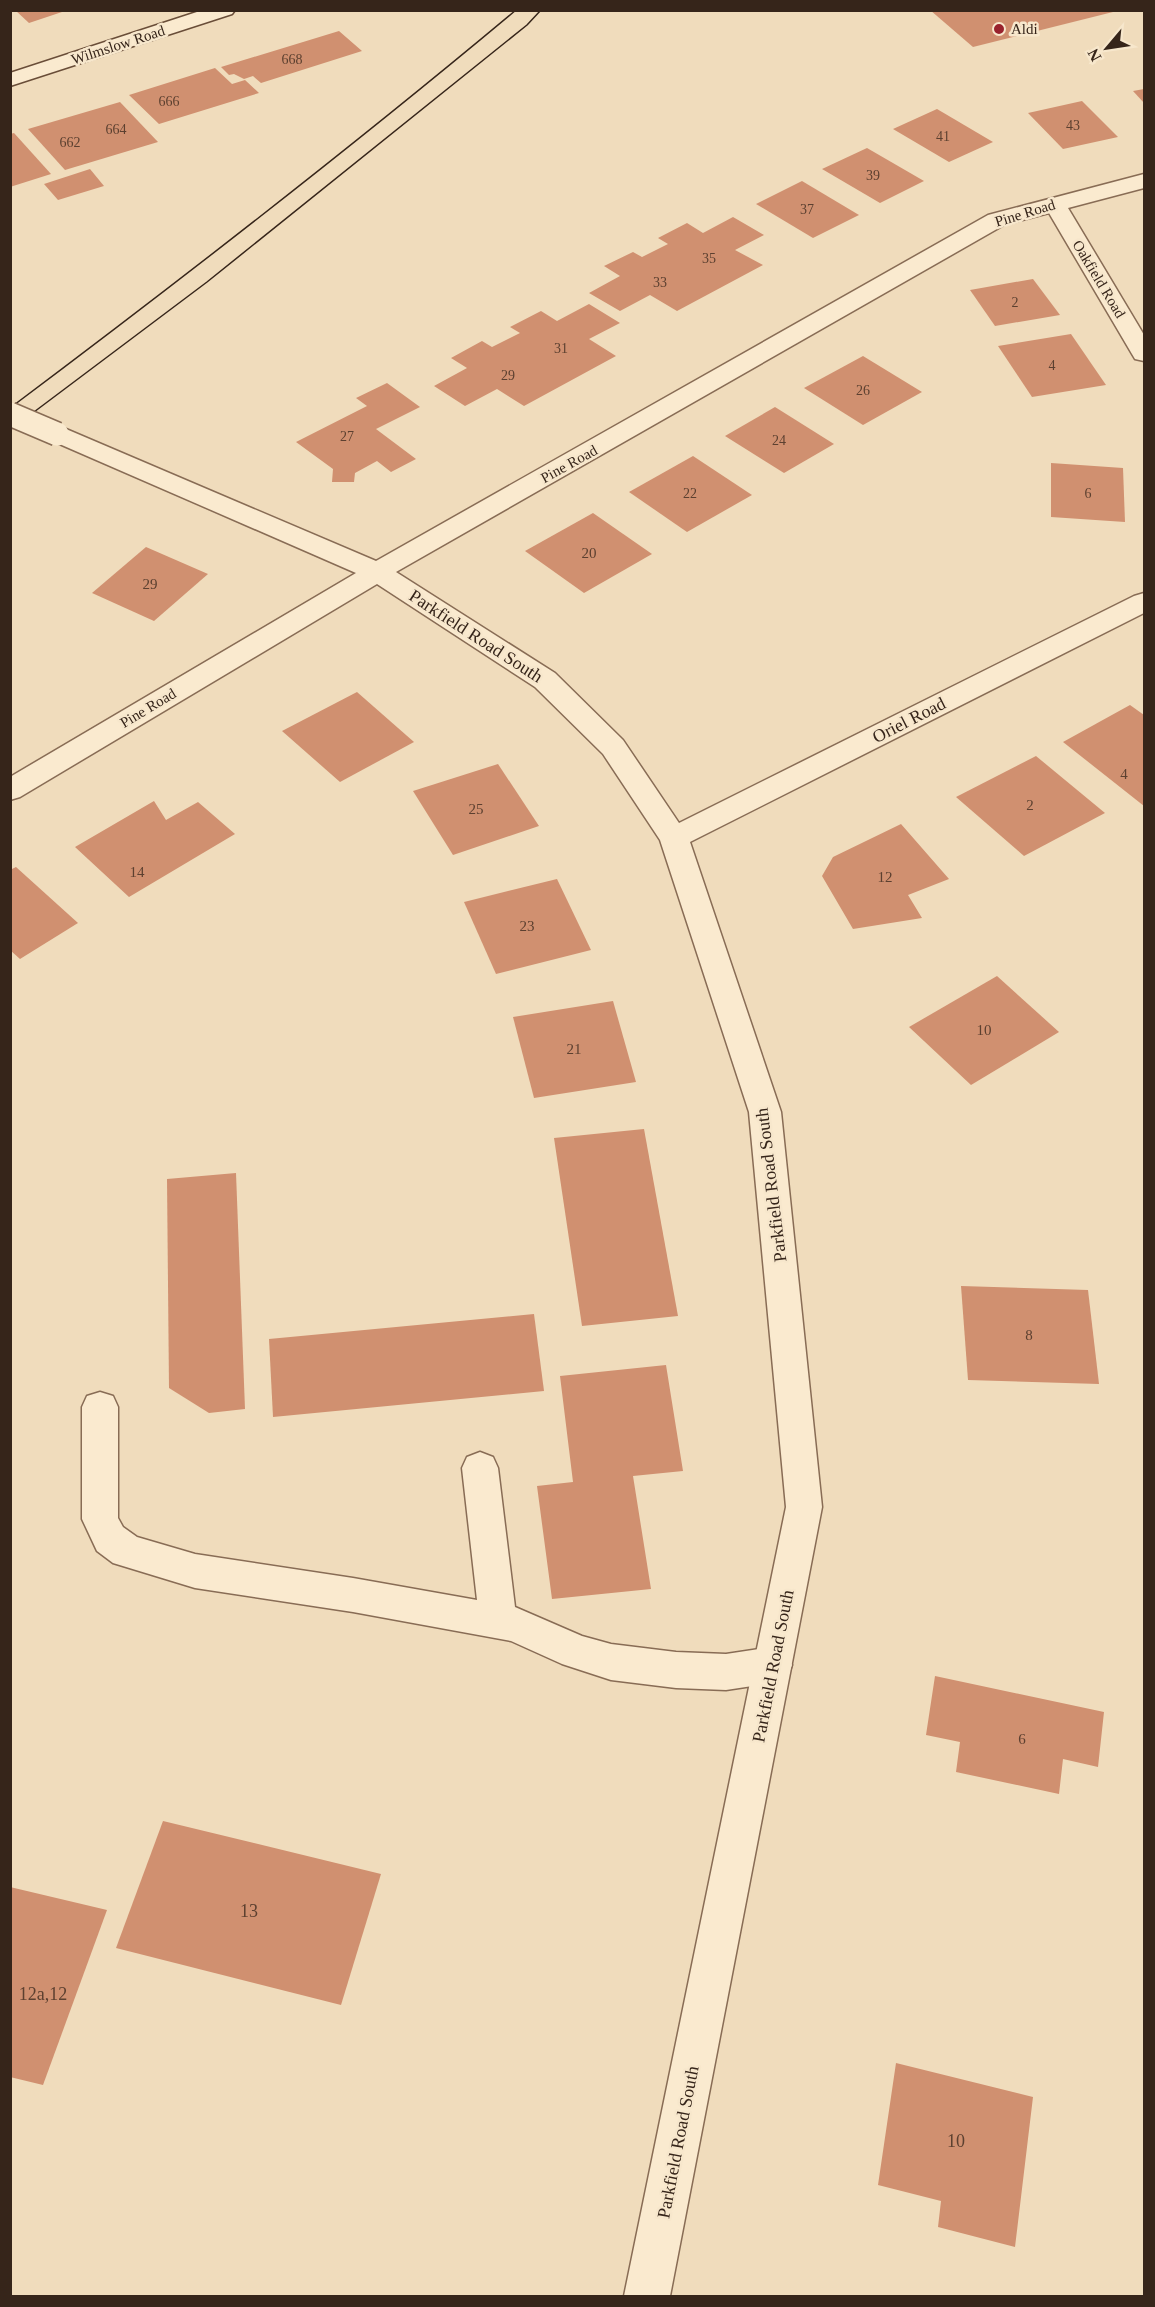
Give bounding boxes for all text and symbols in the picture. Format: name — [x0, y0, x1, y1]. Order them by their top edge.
north arrow — [1077, 18, 1137, 78]
place label: Aldi — [1011, 21, 1038, 37]
street label: Wilmslow Road — [69, 22, 167, 68]
marker: Aldi — [992, 22, 1006, 36]
text: N — [1084, 45, 1105, 64]
house number: 668 — [282, 52, 303, 67]
house number: 666 — [159, 94, 180, 109]
house number: 43 — [1066, 118, 1080, 133]
house number: 664 — [106, 122, 127, 137]
house number: 41 — [936, 129, 950, 144]
house number: 662 — [60, 135, 81, 150]
house number: 39 — [866, 168, 880, 183]
street label: Pine Road — [993, 196, 1057, 230]
house number: 37 — [800, 202, 814, 217]
street label: Oakfield Road — [1070, 237, 1129, 321]
house number: 35 — [702, 251, 716, 266]
house number: 33 — [653, 275, 667, 290]
house number: 2 — [1012, 295, 1019, 310]
house number: 31 — [554, 341, 568, 356]
house number: 4 — [1049, 358, 1056, 373]
house number: 29 — [501, 368, 515, 383]
house number: 26 — [856, 383, 870, 398]
house number: 27 — [340, 429, 354, 444]
house number: 24 — [772, 433, 786, 448]
street label: Pine Road — [538, 442, 600, 486]
house number: 22 — [683, 486, 697, 501]
house number: 6 — [1085, 486, 1092, 501]
house number: 20 — [582, 545, 597, 561]
house number: 29 — [143, 576, 158, 592]
street label: Parkfield Road South — [406, 585, 546, 687]
street label: Pine Road — [117, 685, 179, 731]
street label: Oriel Road — [869, 693, 949, 747]
house number: 4 — [1120, 766, 1128, 782]
house number: 2 — [1026, 797, 1034, 813]
house number: 25 — [469, 801, 484, 817]
house number: 14 — [130, 864, 145, 880]
house number: 12 — [878, 869, 893, 885]
house number: 23 — [520, 918, 535, 934]
house number: 10 — [977, 1022, 992, 1038]
house number: 21 — [567, 1041, 582, 1057]
street label: Parkfield Road South — [752, 1107, 790, 1263]
house number: 8 — [1025, 1327, 1033, 1343]
street label: Parkfield Road South — [748, 1588, 798, 1744]
house number: 6 — [1018, 1731, 1026, 1747]
house number: 13 — [240, 1901, 258, 1921]
house number: 12a,12 — [19, 1984, 67, 2004]
street label: Parkfield Road South — [653, 2064, 703, 2220]
house number: 10 — [947, 2131, 965, 2151]

